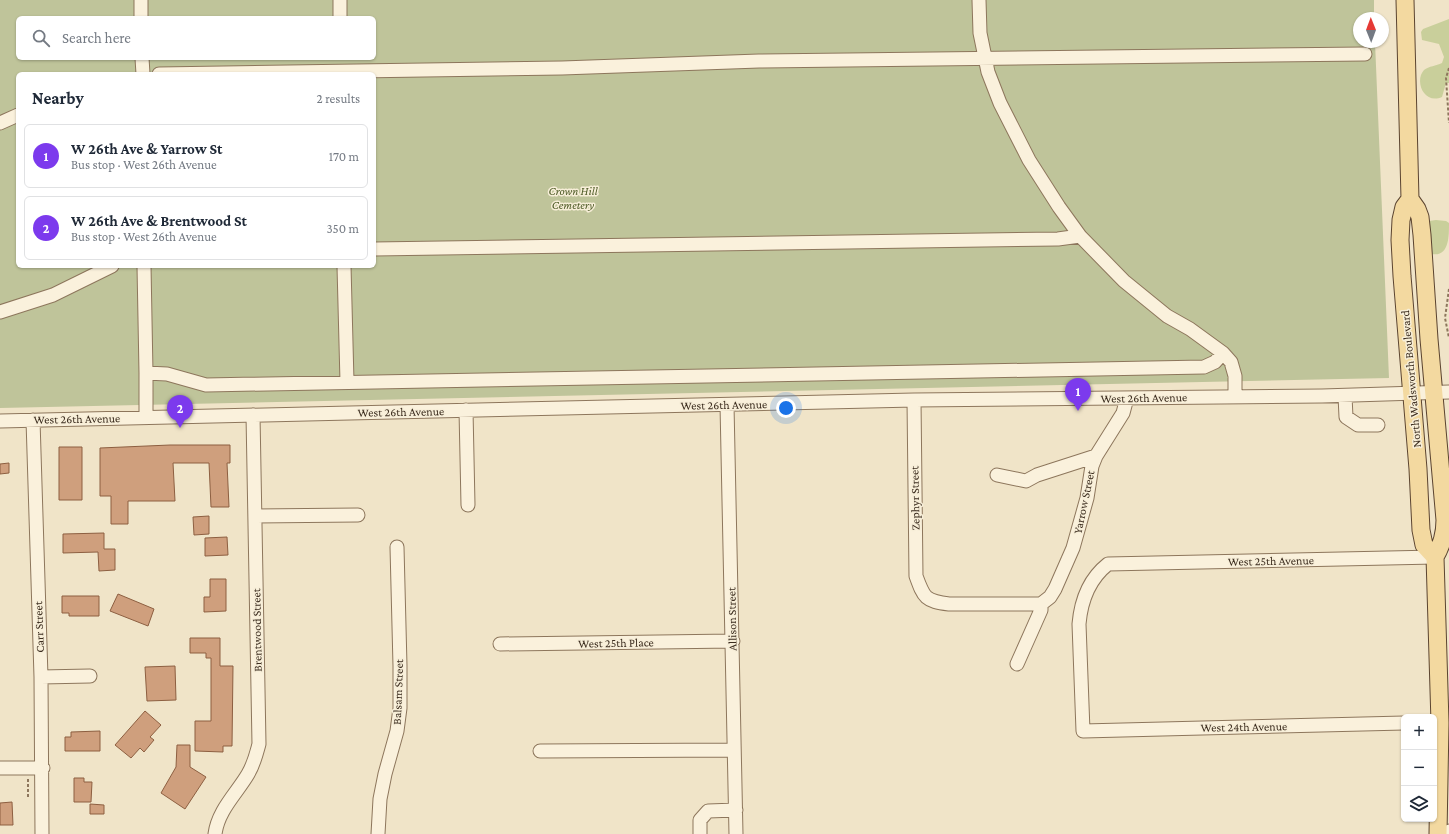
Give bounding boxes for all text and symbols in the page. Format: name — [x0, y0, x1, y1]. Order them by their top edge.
north arrow — [1353, 12, 1389, 48]
search box — [16, 16, 376, 60]
icon: search — [30, 27, 52, 49]
text: Search here — [62, 30, 131, 46]
text: Nearby — [32, 89, 84, 108]
text: 2 results — [317, 91, 360, 106]
text: W 26th Ave & Yarrow St — [71, 141, 222, 157]
text: 1 — [44, 149, 48, 164]
text: 170 m — [329, 149, 359, 164]
text: Bus stop · West 26th Avenue — [71, 157, 217, 172]
park label: Crown Hill Cemetery — [548, 184, 599, 212]
text: W 26th Ave & Brentwood St — [71, 213, 247, 229]
text: 2 — [43, 221, 49, 236]
text: 350 m — [326, 221, 359, 236]
text: Bus stop · West 26th Avenue — [71, 229, 217, 244]
street label: North Wadsworth Boulevard — [1398, 309, 1424, 448]
pin: 1 — [1065, 378, 1091, 411]
street label: West 26th Avenue — [1101, 390, 1187, 406]
pin: 2 — [167, 395, 193, 428]
street label: West 26th Avenue — [681, 397, 767, 413]
your location — [776, 398, 796, 418]
street label: West 26th Avenue — [358, 404, 444, 420]
street label: West 26th Avenue — [34, 411, 120, 427]
street label: Zephyr Street — [907, 465, 923, 530]
street label: Yarrow Street — [1070, 468, 1098, 535]
street label: West 25th Avenue — [1228, 553, 1314, 569]
street label: Allison Street — [724, 586, 740, 651]
street label: Brentwood Street — [249, 587, 265, 672]
street label: Carr Street — [31, 600, 47, 653]
street label: West 25th Place — [578, 635, 654, 651]
street label: Balsam Street — [390, 658, 406, 725]
map controls — [1401, 714, 1437, 822]
button: + — [1401, 714, 1437, 750]
street label: West 24th Avenue — [1201, 719, 1287, 735]
button: − — [1401, 750, 1437, 786]
button: layers — [1401, 786, 1437, 822]

